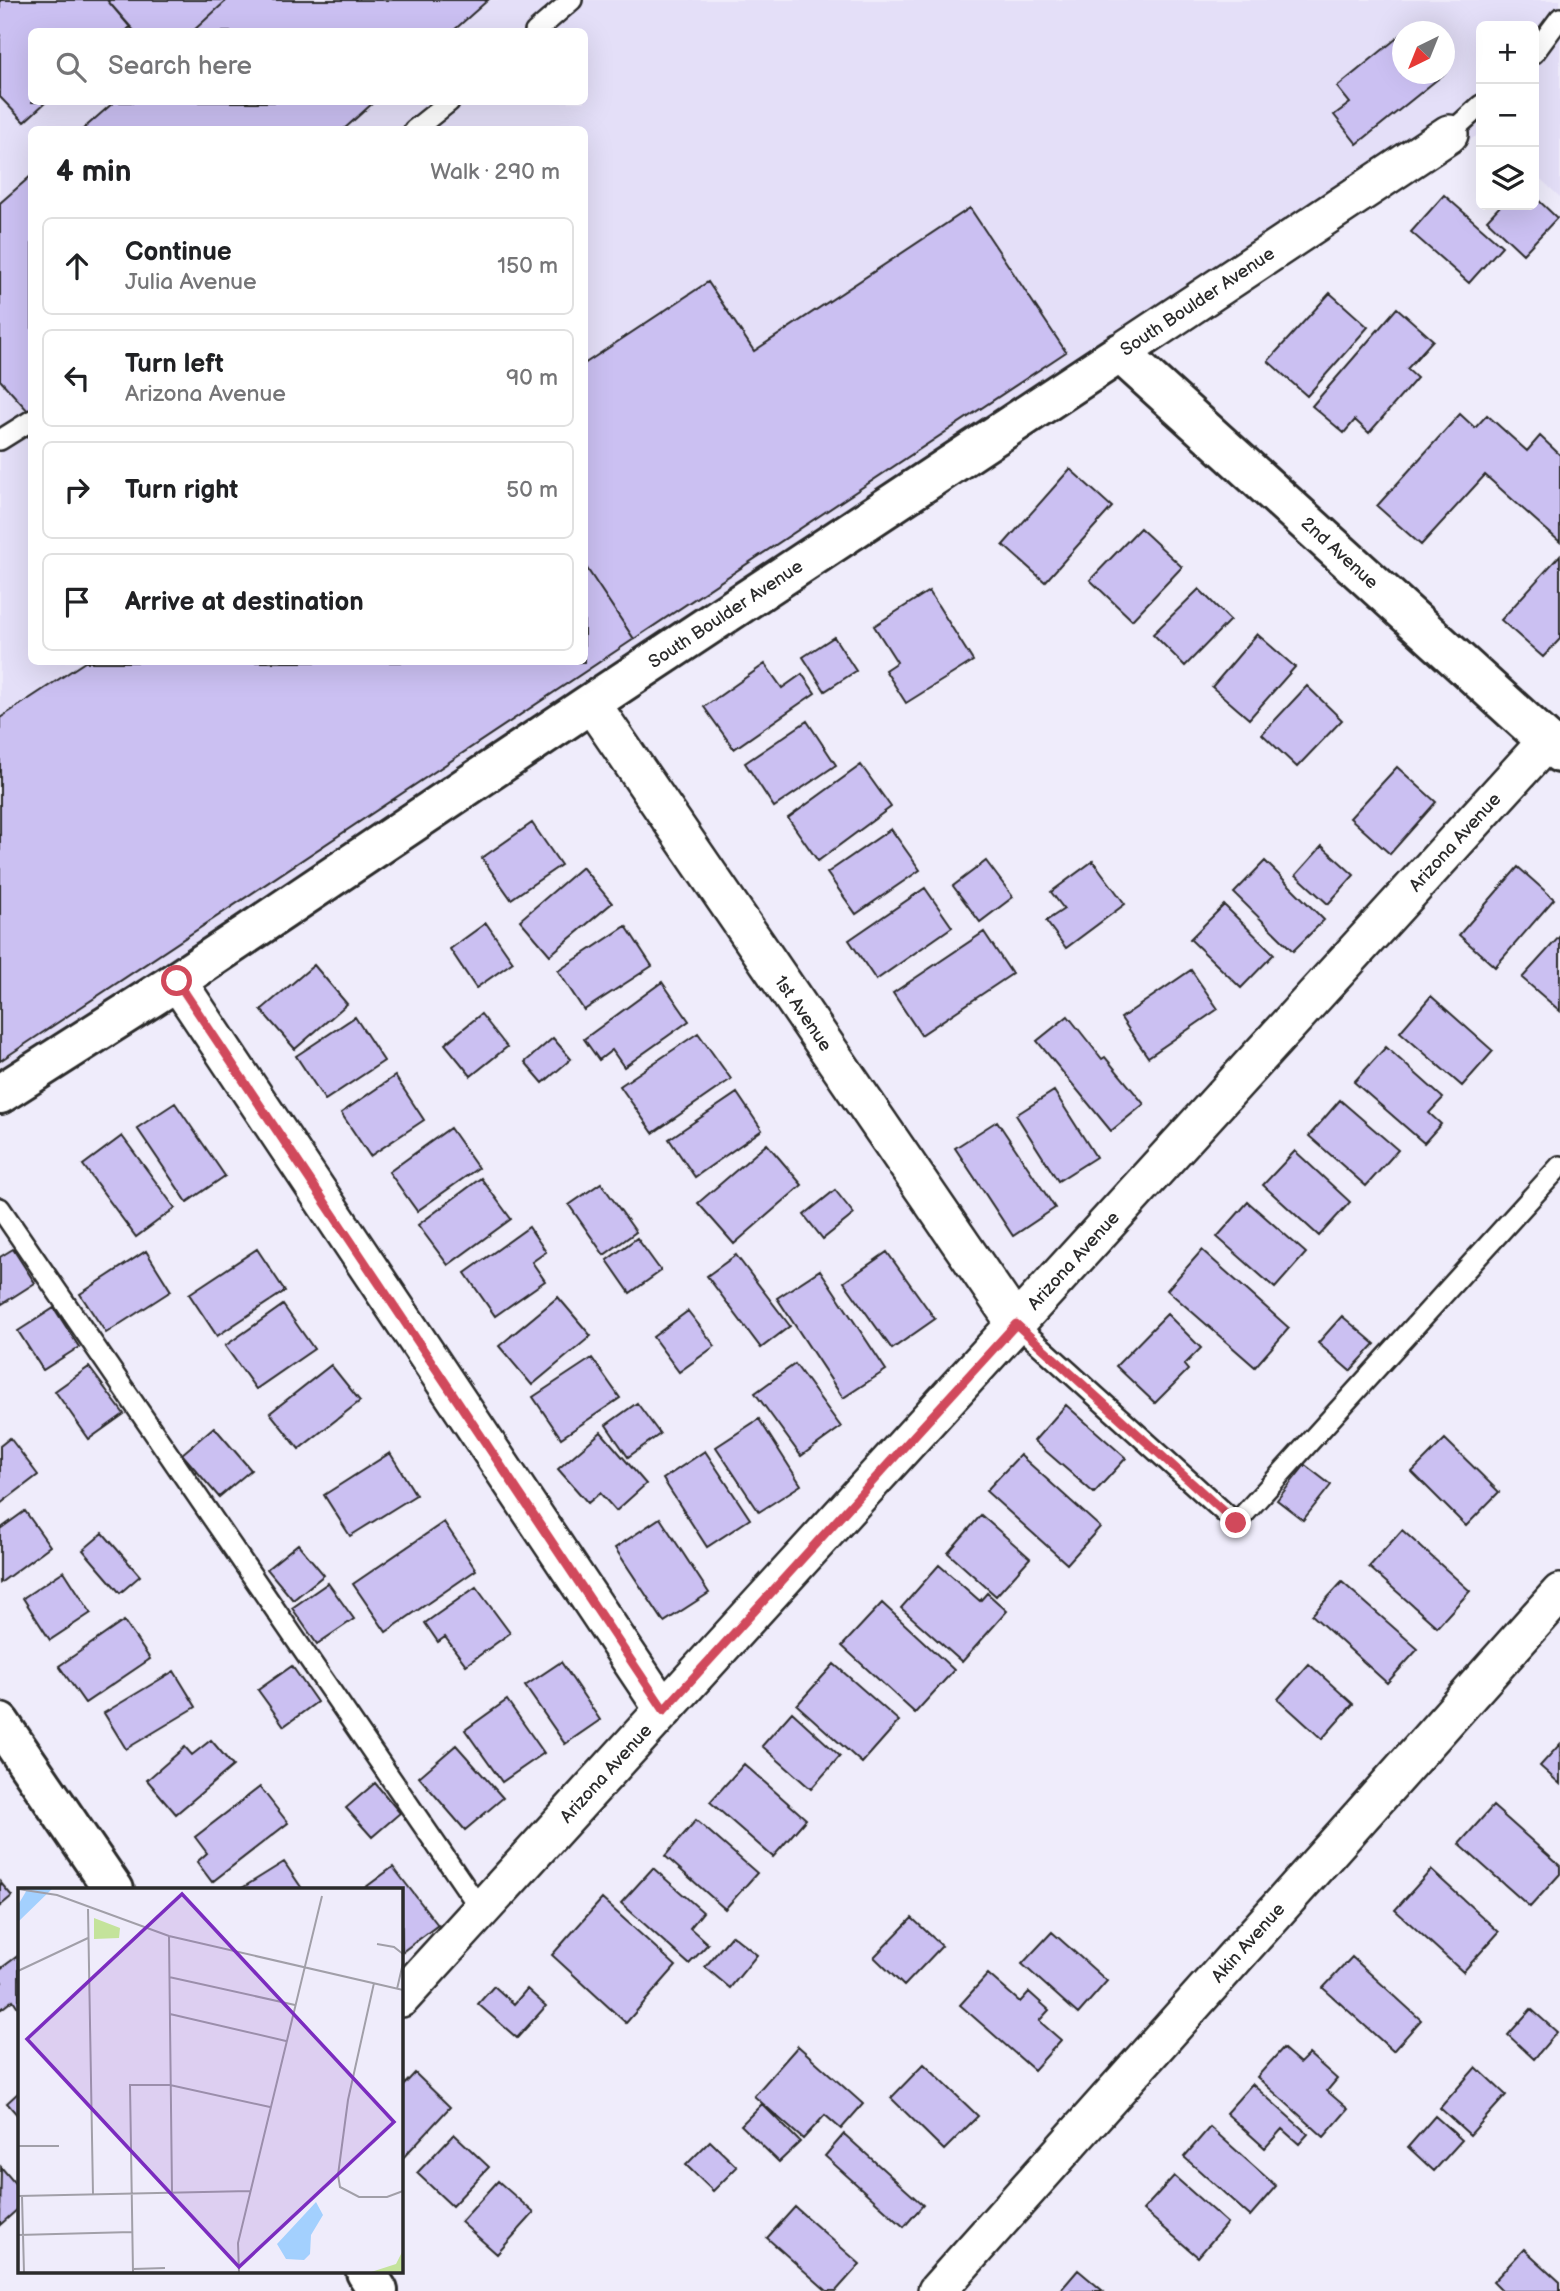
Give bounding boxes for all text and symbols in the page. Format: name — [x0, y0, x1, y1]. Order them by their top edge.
north arrow — [1392, 21, 1455, 84]
map controls — [1476, 21, 1539, 210]
button: + — [1476, 21, 1539, 84]
search box — [28, 28, 588, 105]
icon: search — [52, 48, 90, 86]
text: Search here — [108, 51, 252, 82]
button: − — [1476, 84, 1539, 147]
button: layers — [1476, 147, 1539, 210]
text: 4 min — [56, 154, 131, 190]
text: Walk · 290 m — [430, 158, 560, 186]
text: Continue — [125, 237, 232, 268]
street label: South Boulder Avenue — [1117, 243, 1279, 361]
icon: ahead — [58, 247, 96, 285]
text: 150 m — [497, 252, 558, 280]
text: Julia Avenue — [125, 268, 257, 296]
text: Turn left — [125, 349, 224, 380]
icon: left — [58, 359, 96, 397]
text: 90 m — [506, 364, 558, 392]
text: Arizona Avenue — [125, 380, 286, 408]
icon: right — [58, 471, 96, 509]
text: Turn right — [125, 475, 238, 506]
text: 50 m — [506, 476, 558, 504]
street label: 2nd Avenue — [1297, 513, 1382, 594]
street label: South Boulder Avenue — [645, 556, 807, 673]
icon: arrive — [58, 583, 96, 621]
text: Arrive at destination — [125, 587, 364, 618]
street label: Arizona Avenue — [1405, 789, 1506, 896]
route start — [161, 965, 192, 996]
street label: 1st Avenue — [770, 972, 836, 1056]
street label: Arizona Avenue — [1024, 1207, 1124, 1314]
route end — [1220, 1507, 1251, 1538]
street label: Arizona Avenue — [556, 1720, 657, 1827]
inset map — [18, 1888, 402, 2274]
street label: Akin Avenue — [1207, 1899, 1290, 1987]

